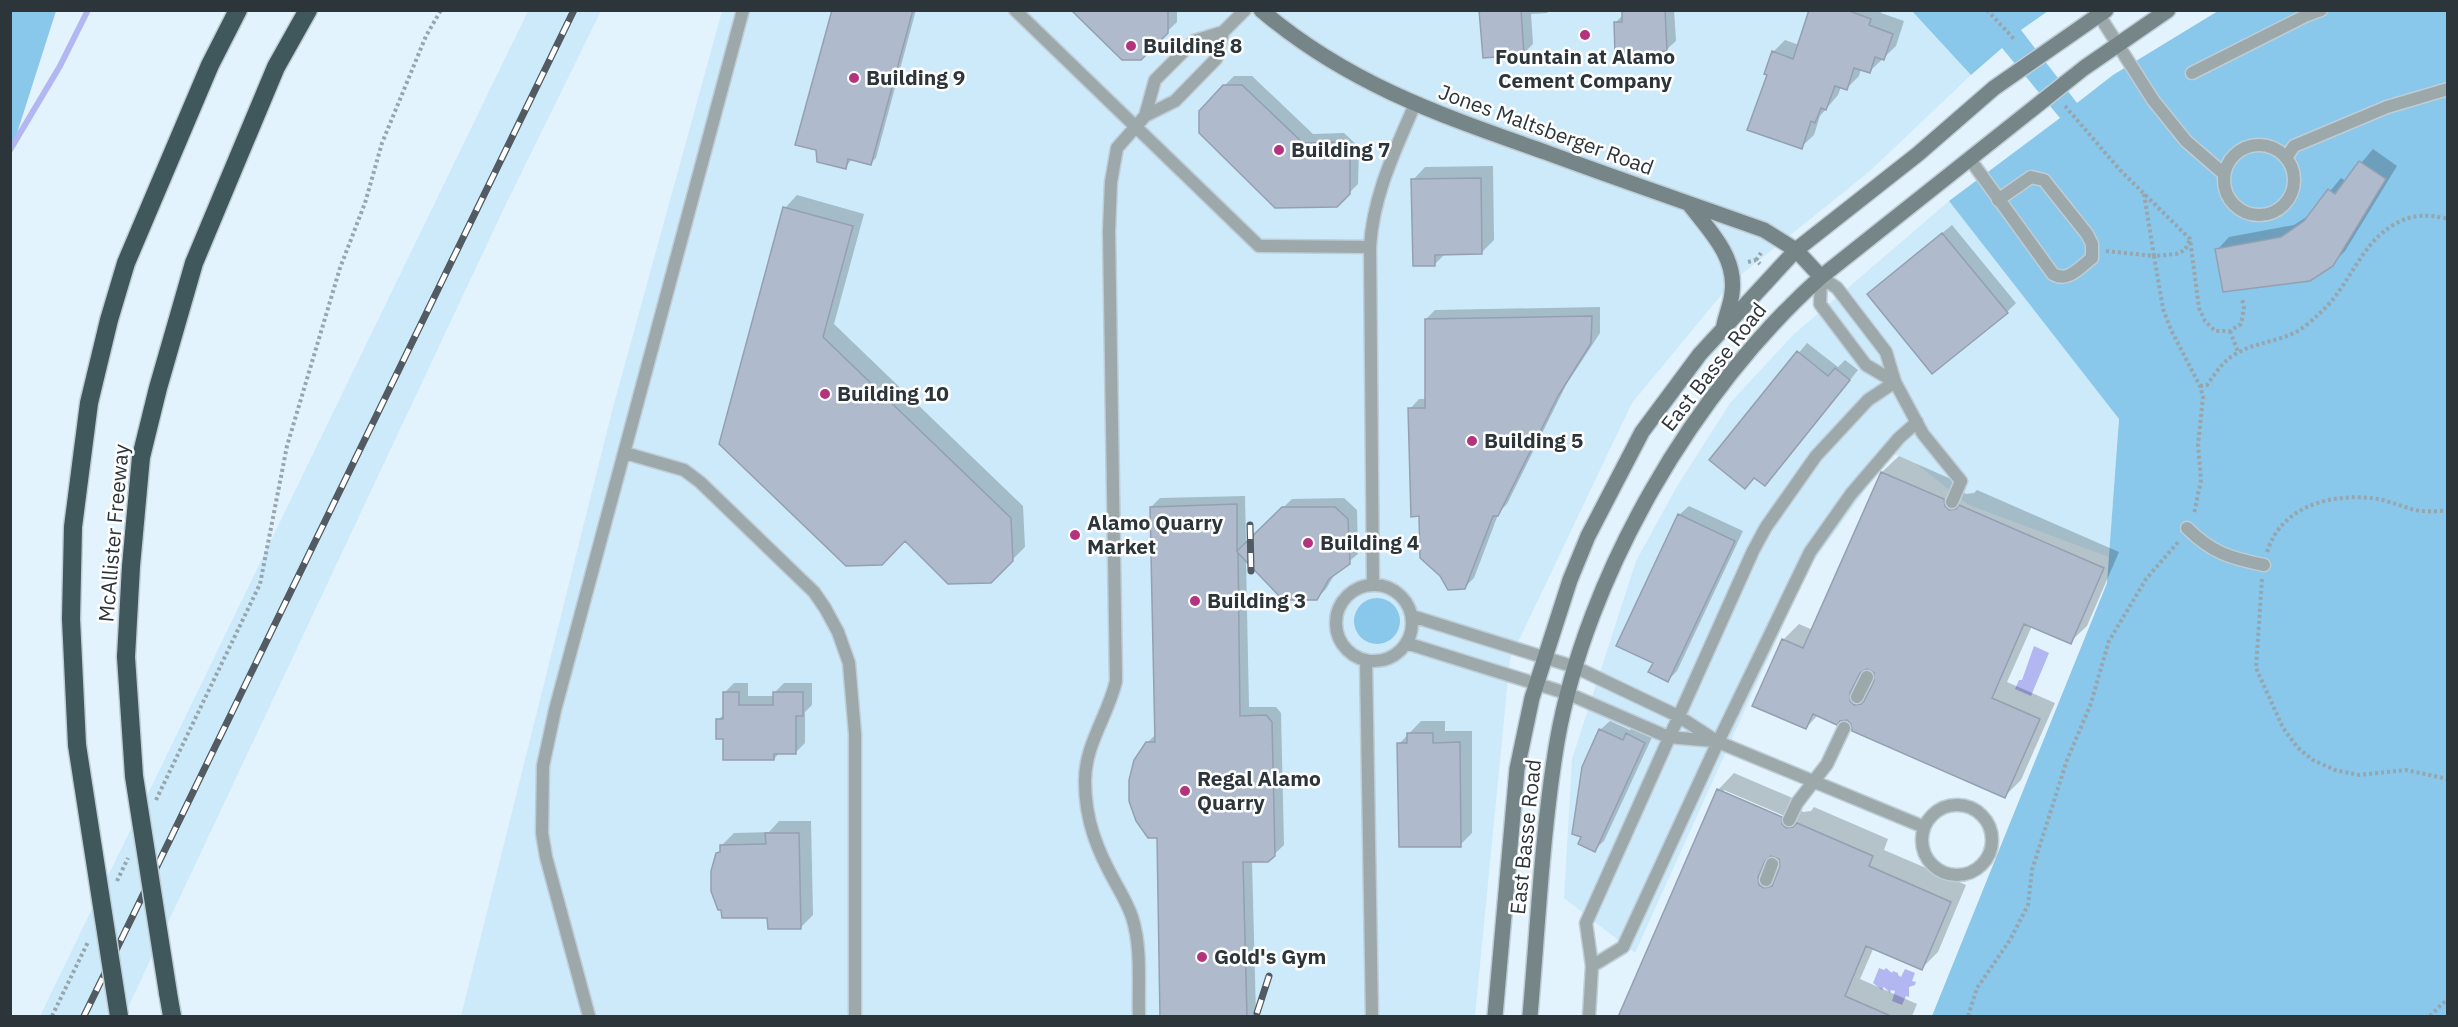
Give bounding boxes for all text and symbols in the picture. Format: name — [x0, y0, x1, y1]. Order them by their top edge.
marker: Fountain at Alamo Cement Company — [1578, 28, 1592, 42]
place label: Building 8 — [1143, 31, 1242, 59]
marker: Building 8 — [1124, 39, 1138, 53]
place label: Fountain at Alamo Cement Company — [1495, 42, 1675, 94]
place label: Building 9 — [866, 63, 965, 91]
marker: Building 9 — [847, 71, 861, 85]
street label: Jones Maltsberger Road — [1435, 77, 1658, 181]
place label: Building 7 — [1291, 135, 1390, 163]
marker: Building 7 — [1272, 143, 1286, 157]
street label: East Basse Road — [1654, 296, 1772, 436]
place label: Building 10 — [837, 379, 949, 407]
marker: Building 10 — [818, 387, 832, 401]
place label: Building 5 — [1484, 426, 1583, 454]
marker: Building 5 — [1465, 434, 1479, 448]
street label: McAllister Freeway — [91, 442, 135, 623]
place label: Alamo Quarry Market — [1087, 508, 1224, 560]
marker: Alamo Quarry Market — [1068, 528, 1082, 542]
place label: Building 4 — [1320, 528, 1419, 556]
marker: Building 4 — [1301, 536, 1315, 550]
place label: Building 3 — [1207, 586, 1306, 614]
marker: Building 3 — [1188, 594, 1202, 608]
street label: East Basse Road — [1503, 758, 1547, 916]
place label: Regal Alamo Quarry — [1197, 764, 1321, 816]
marker: Regal Alamo Quarry — [1178, 784, 1192, 798]
place label: Gold's Gym — [1214, 942, 1326, 970]
marker: Gold's Gym — [1195, 950, 1209, 964]

